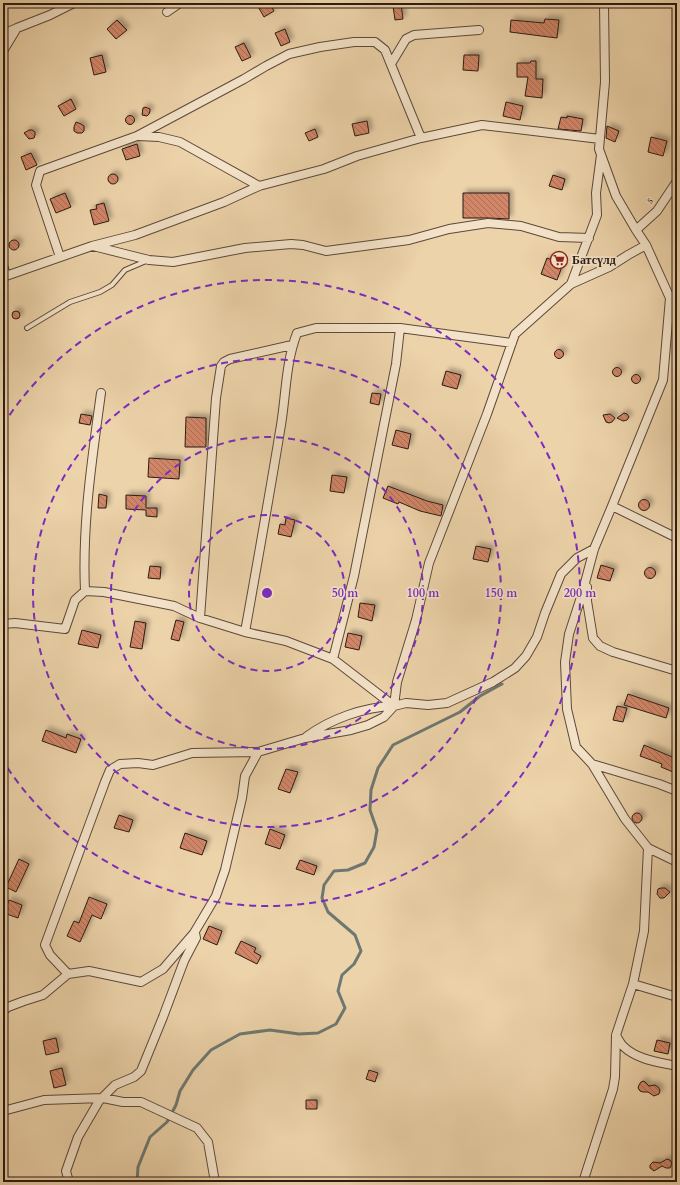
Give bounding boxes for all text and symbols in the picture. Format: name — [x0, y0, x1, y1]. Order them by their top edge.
street label: s — [641, 193, 657, 207]
supermarket icon: Батсүлд — [549, 250, 569, 270]
place label: Батсүлд — [572, 252, 616, 268]
text: 50 m — [332, 585, 359, 601]
text: 100 m — [407, 585, 440, 601]
text: 150 m — [485, 585, 518, 601]
text: 200 m — [564, 585, 597, 601]
centre of rings — [260, 586, 274, 600]

